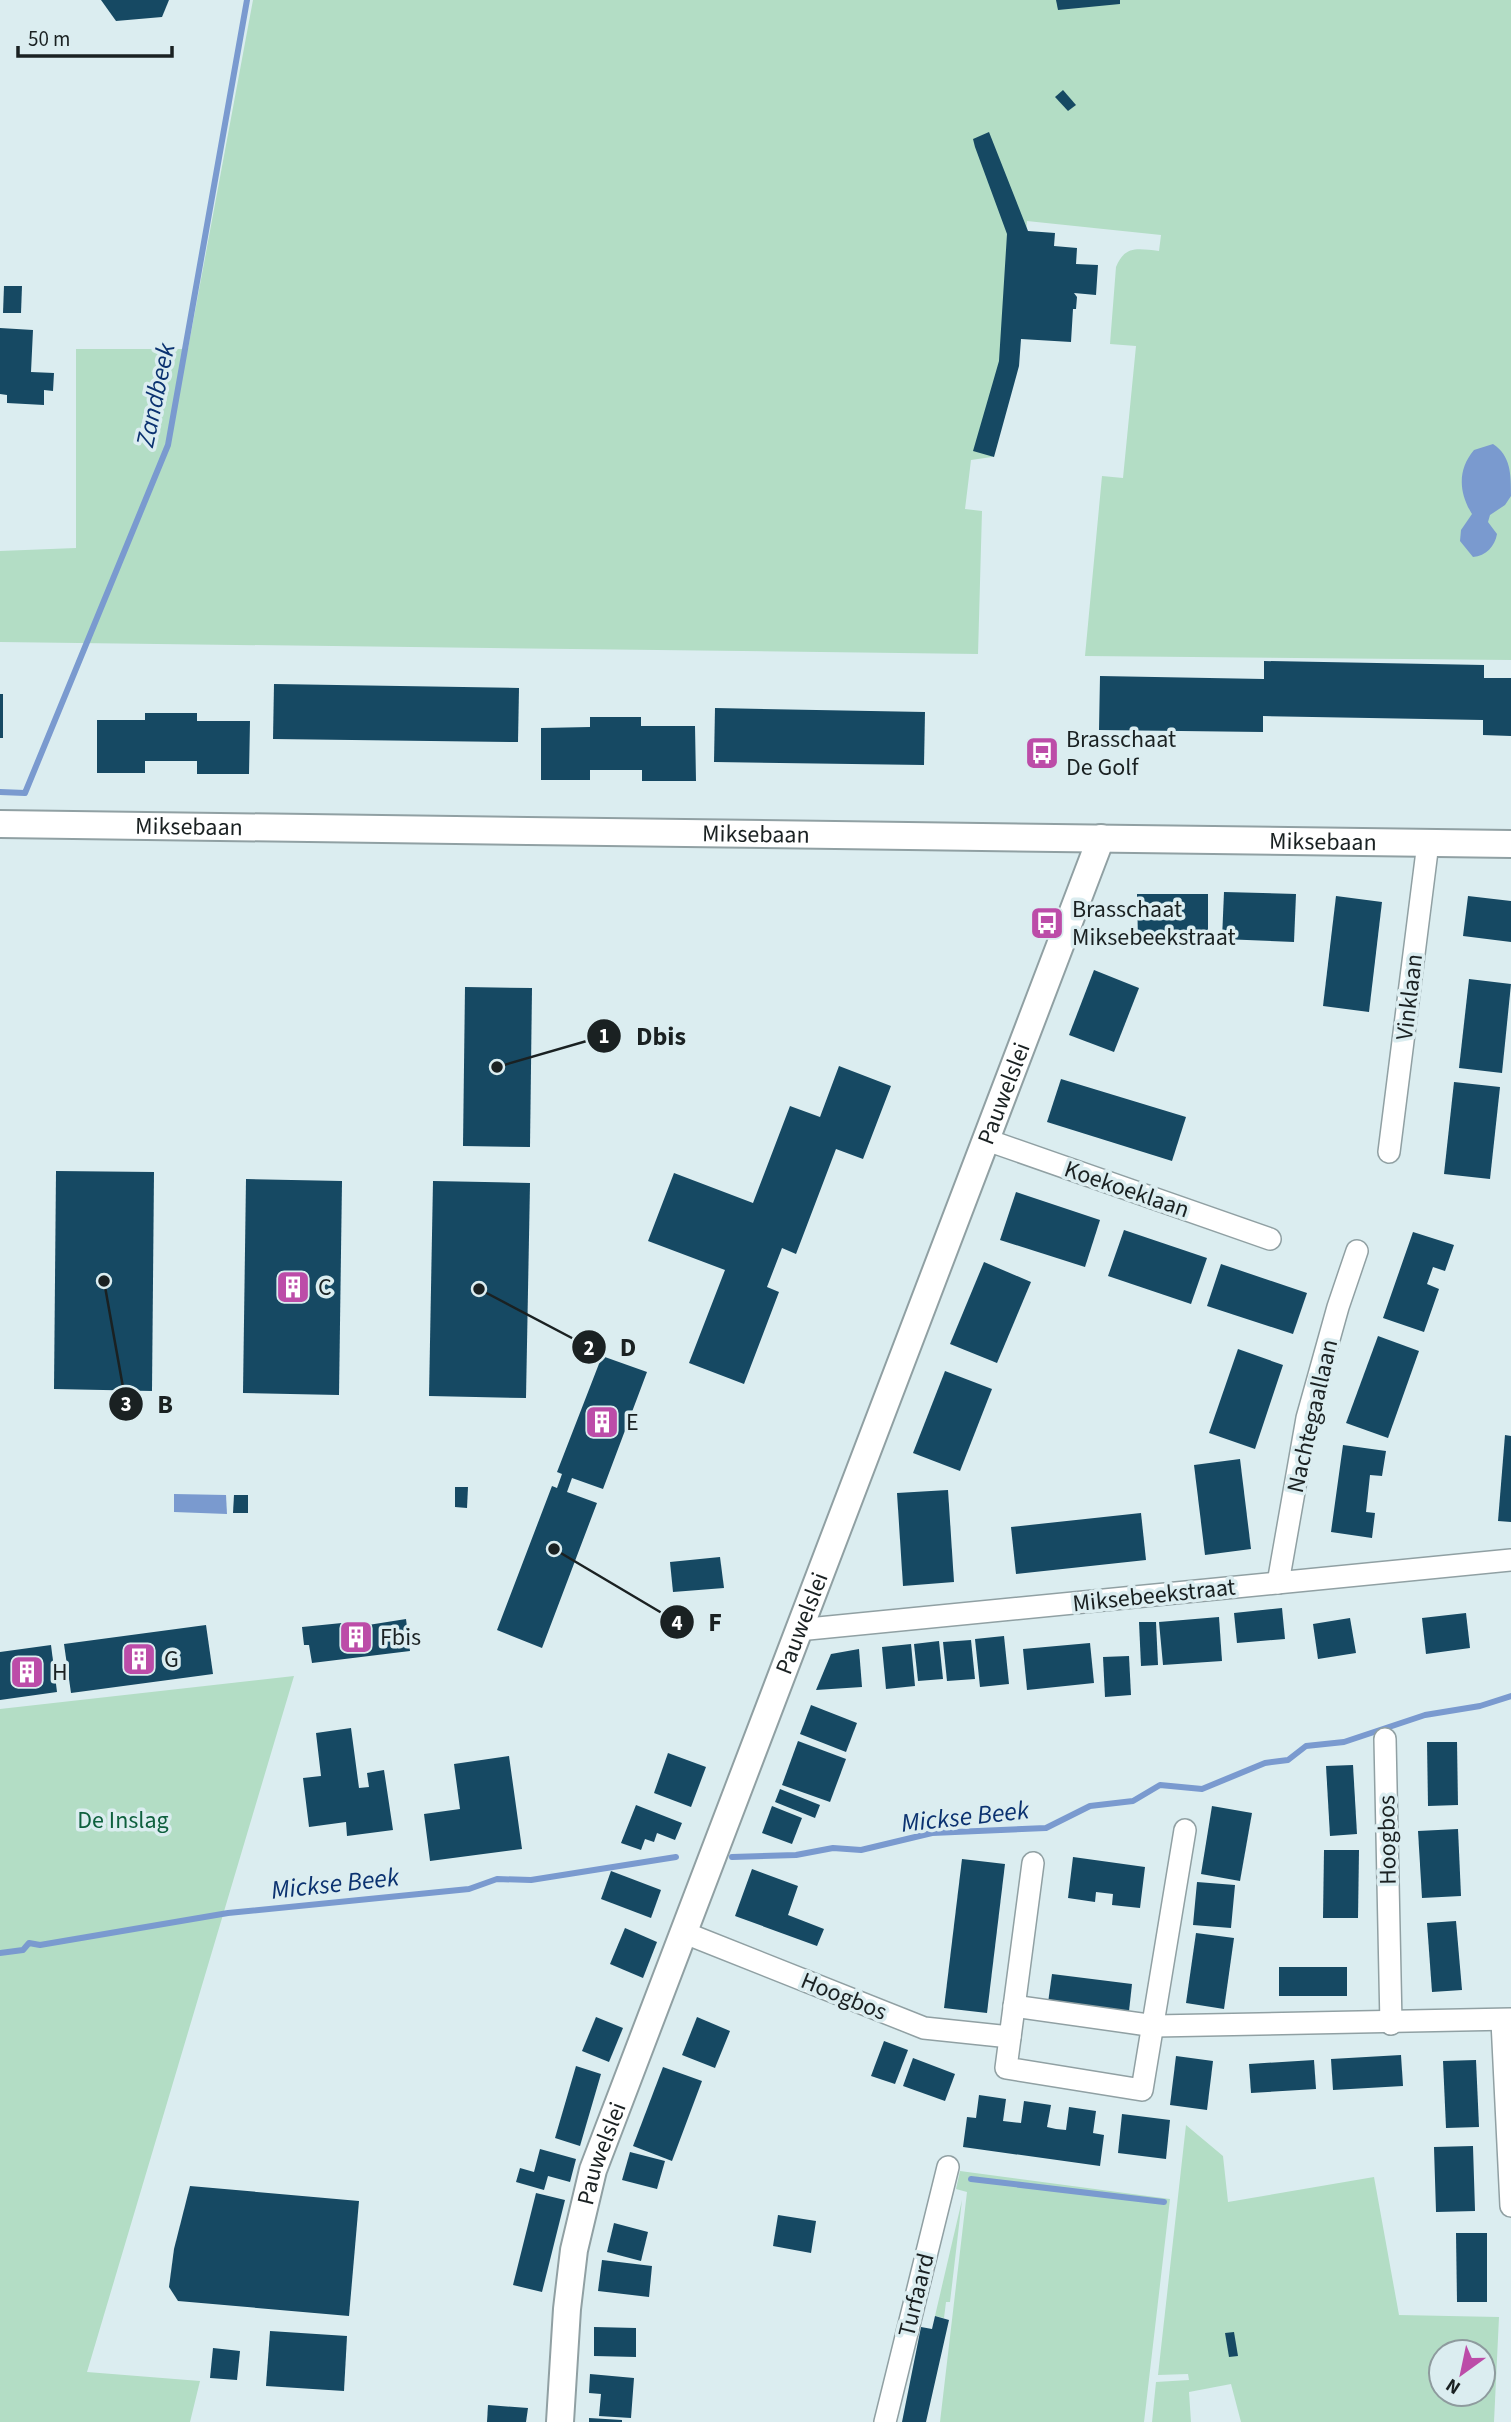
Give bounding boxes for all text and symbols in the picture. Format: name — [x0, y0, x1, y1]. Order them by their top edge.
scale bar — [18, 14, 172, 58]
text: 50 m — [28, 24, 70, 54]
water label: Zandbeek — [126, 339, 185, 451]
place label: Brasschaat De Golf — [1066, 722, 1176, 785]
bus stop icon: Brasschaat De Golf — [1023, 734, 1061, 772]
street label: Miksebaan — [135, 809, 243, 845]
street label: Miksebaan — [702, 816, 810, 853]
street label: Miksebaan — [1269, 824, 1377, 860]
place label: Brasschaat Miksebeekstraat — [1072, 892, 1236, 955]
bus stop icon: Brasschaat Miksebeekstraat — [1028, 904, 1066, 942]
street label: Vinklaan — [1387, 952, 1432, 1042]
callout: Dbis — [587, 1012, 700, 1059]
text: Dbis — [636, 1018, 686, 1055]
text: 1 — [598, 1021, 610, 1051]
street label: Pauwelslei — [969, 1037, 1039, 1150]
street label: Koekoeklaan — [1060, 1152, 1194, 1227]
building icon: C — [274, 1268, 312, 1306]
place label: C — [318, 1270, 332, 1305]
callout: D — [571, 1324, 651, 1371]
text: D — [620, 1329, 636, 1366]
text: 2 — [583, 1333, 595, 1363]
street label: Nachtegaallaan — [1278, 1336, 1347, 1496]
callout: B — [109, 1380, 187, 1427]
text: B — [157, 1386, 173, 1423]
text: 3 — [120, 1389, 132, 1419]
building icon: E — [583, 1403, 621, 1441]
place label: E — [626, 1405, 639, 1440]
street label: Pauwelslei — [767, 1567, 837, 1680]
street label: Miksebeekstraat — [1071, 1570, 1237, 1621]
callout: F — [660, 1599, 736, 1646]
text: F — [708, 1604, 722, 1641]
text: 4 — [671, 1608, 683, 1638]
building icon: Fbis — [337, 1618, 375, 1656]
place label: Fbis — [380, 1620, 421, 1655]
building icon: G — [120, 1640, 158, 1678]
place label: G — [164, 1642, 179, 1677]
building icon: H — [8, 1653, 46, 1691]
place label: H — [52, 1655, 68, 1690]
water label: Mickse Beek — [899, 1791, 1031, 1842]
street label: Hoogbos — [1369, 1795, 1406, 1885]
park label: De Inslag — [77, 1803, 169, 1838]
water label: Mickse Beek — [269, 1858, 401, 1909]
street label: Hoogbos — [796, 1963, 892, 2030]
street label: Pauwelslei — [568, 2097, 635, 2209]
street label: Turfaard — [889, 2250, 944, 2341]
north arrow — [1427, 2338, 1497, 2408]
text: N — [1441, 2371, 1466, 2401]

